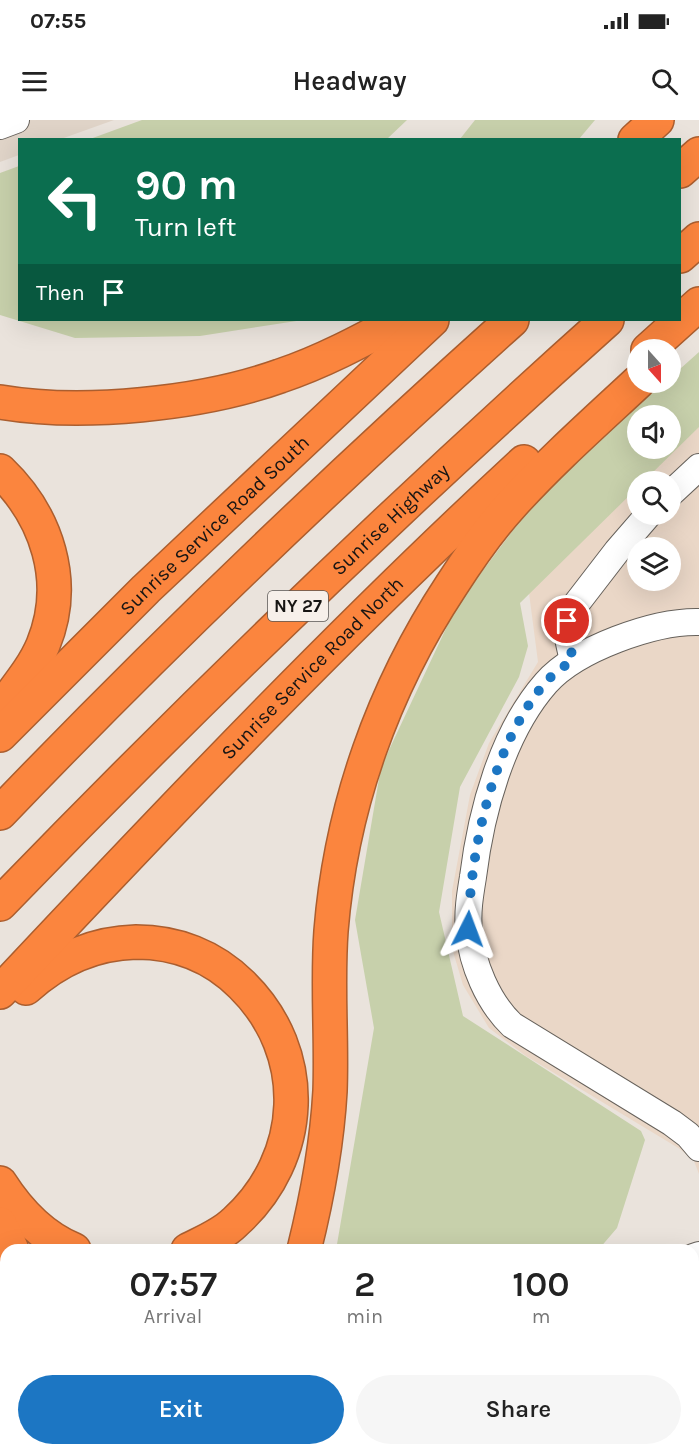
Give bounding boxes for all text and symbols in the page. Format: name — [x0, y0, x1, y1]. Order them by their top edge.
text: 07:55 — [30, 8, 86, 34]
icon: menu — [18, 65, 51, 98]
text: Headway — [293, 65, 406, 97]
icon: search — [648, 65, 681, 98]
text: 90 m — [135, 160, 238, 210]
icon: left — [36, 162, 114, 240]
text: Turn left — [135, 211, 236, 243]
icon: arrive — [97, 276, 130, 309]
text: Then — [36, 280, 85, 306]
north arrow — [627, 339, 681, 393]
map controls — [627, 339, 681, 591]
button: sound — [627, 405, 681, 459]
street label: Sunrise Service Road South — [115, 430, 314, 620]
street label: Sunrise Highway — [327, 459, 454, 580]
button: search — [627, 471, 681, 525]
button: layers — [627, 537, 681, 591]
street label: Sunrise Service Road North — [216, 572, 408, 764]
road number: NY 27 — [268, 591, 328, 621]
pin — [541, 595, 592, 646]
icon: arrive — [550, 604, 583, 637]
position arrow — [436, 897, 500, 961]
text: 07:57 — [129, 1263, 217, 1305]
text: 2 — [354, 1263, 375, 1305]
text: 100 — [512, 1263, 570, 1305]
text: Arrival — [144, 1305, 202, 1328]
text: min — [346, 1305, 383, 1328]
text: m — [532, 1305, 550, 1328]
button: Exit — [18, 1375, 344, 1444]
button: Share — [356, 1375, 681, 1444]

